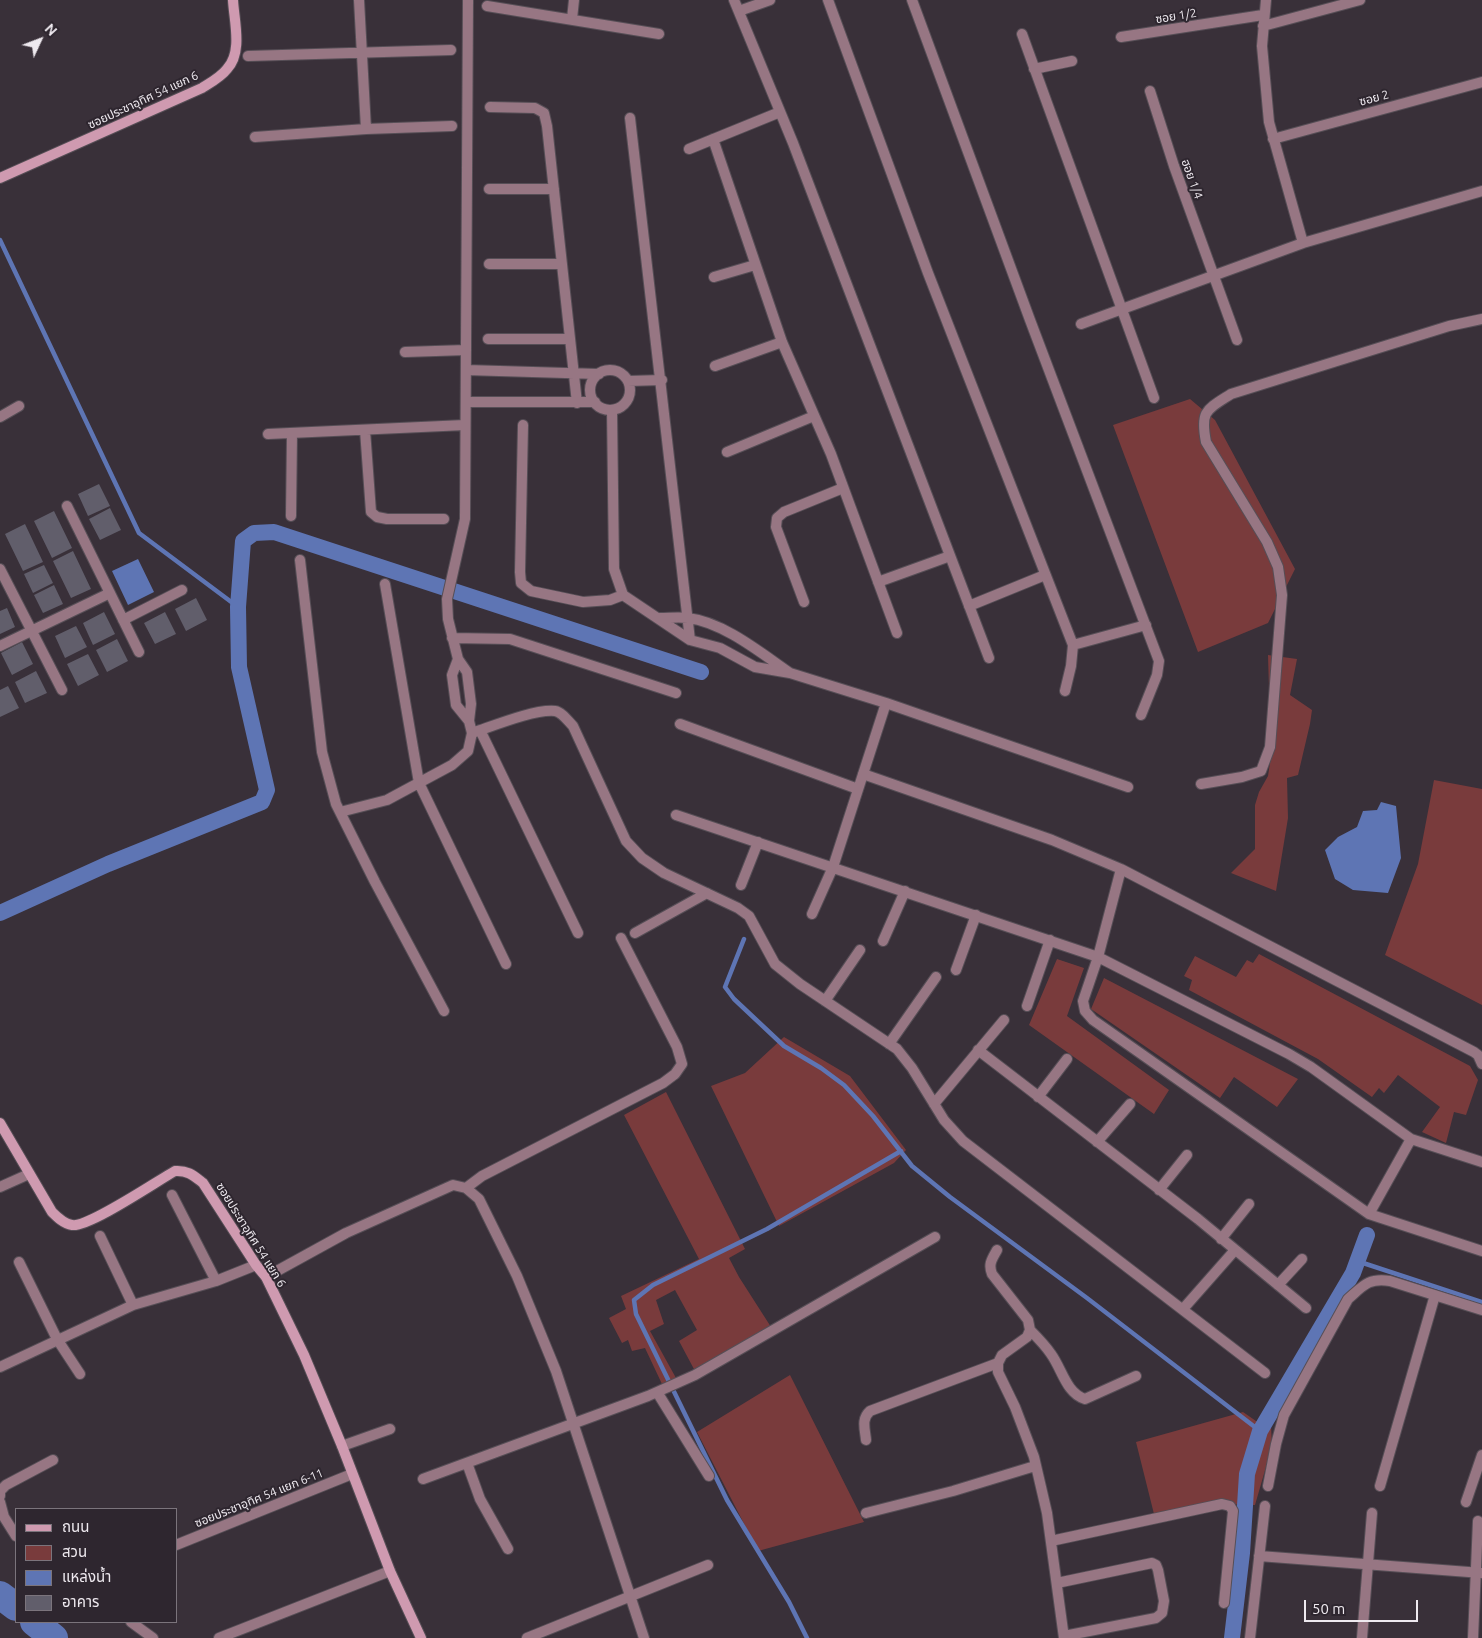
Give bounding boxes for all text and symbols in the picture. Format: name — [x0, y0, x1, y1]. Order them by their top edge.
street label: ซอย 1/2 — [1154, 6, 1198, 26]
north arrow — [15, 15, 65, 65]
text: N — [42, 20, 60, 39]
street label: ซอยประชาอุทิศ 54 แยก 6 — [85, 68, 201, 132]
street label: ซอย 2 — [1358, 87, 1390, 109]
street label: ฮอย 1/4 — [1178, 157, 1206, 201]
street label: ซอยประชาอุทิศ 54 แยก 6 — [213, 1180, 289, 1290]
street label: ซอยประชาอุทิศ 54 แยก 6-11 — [193, 1466, 325, 1530]
legend — [15, 1508, 178, 1623]
text: ถนน — [62, 1518, 89, 1535]
text: สวน — [62, 1543, 87, 1560]
text: แหล่งน้ำ — [62, 1568, 111, 1585]
scale bar — [1307, 1590, 1421, 1622]
text: อาคาร — [62, 1593, 99, 1610]
text: 50 m — [1312, 1600, 1345, 1617]

